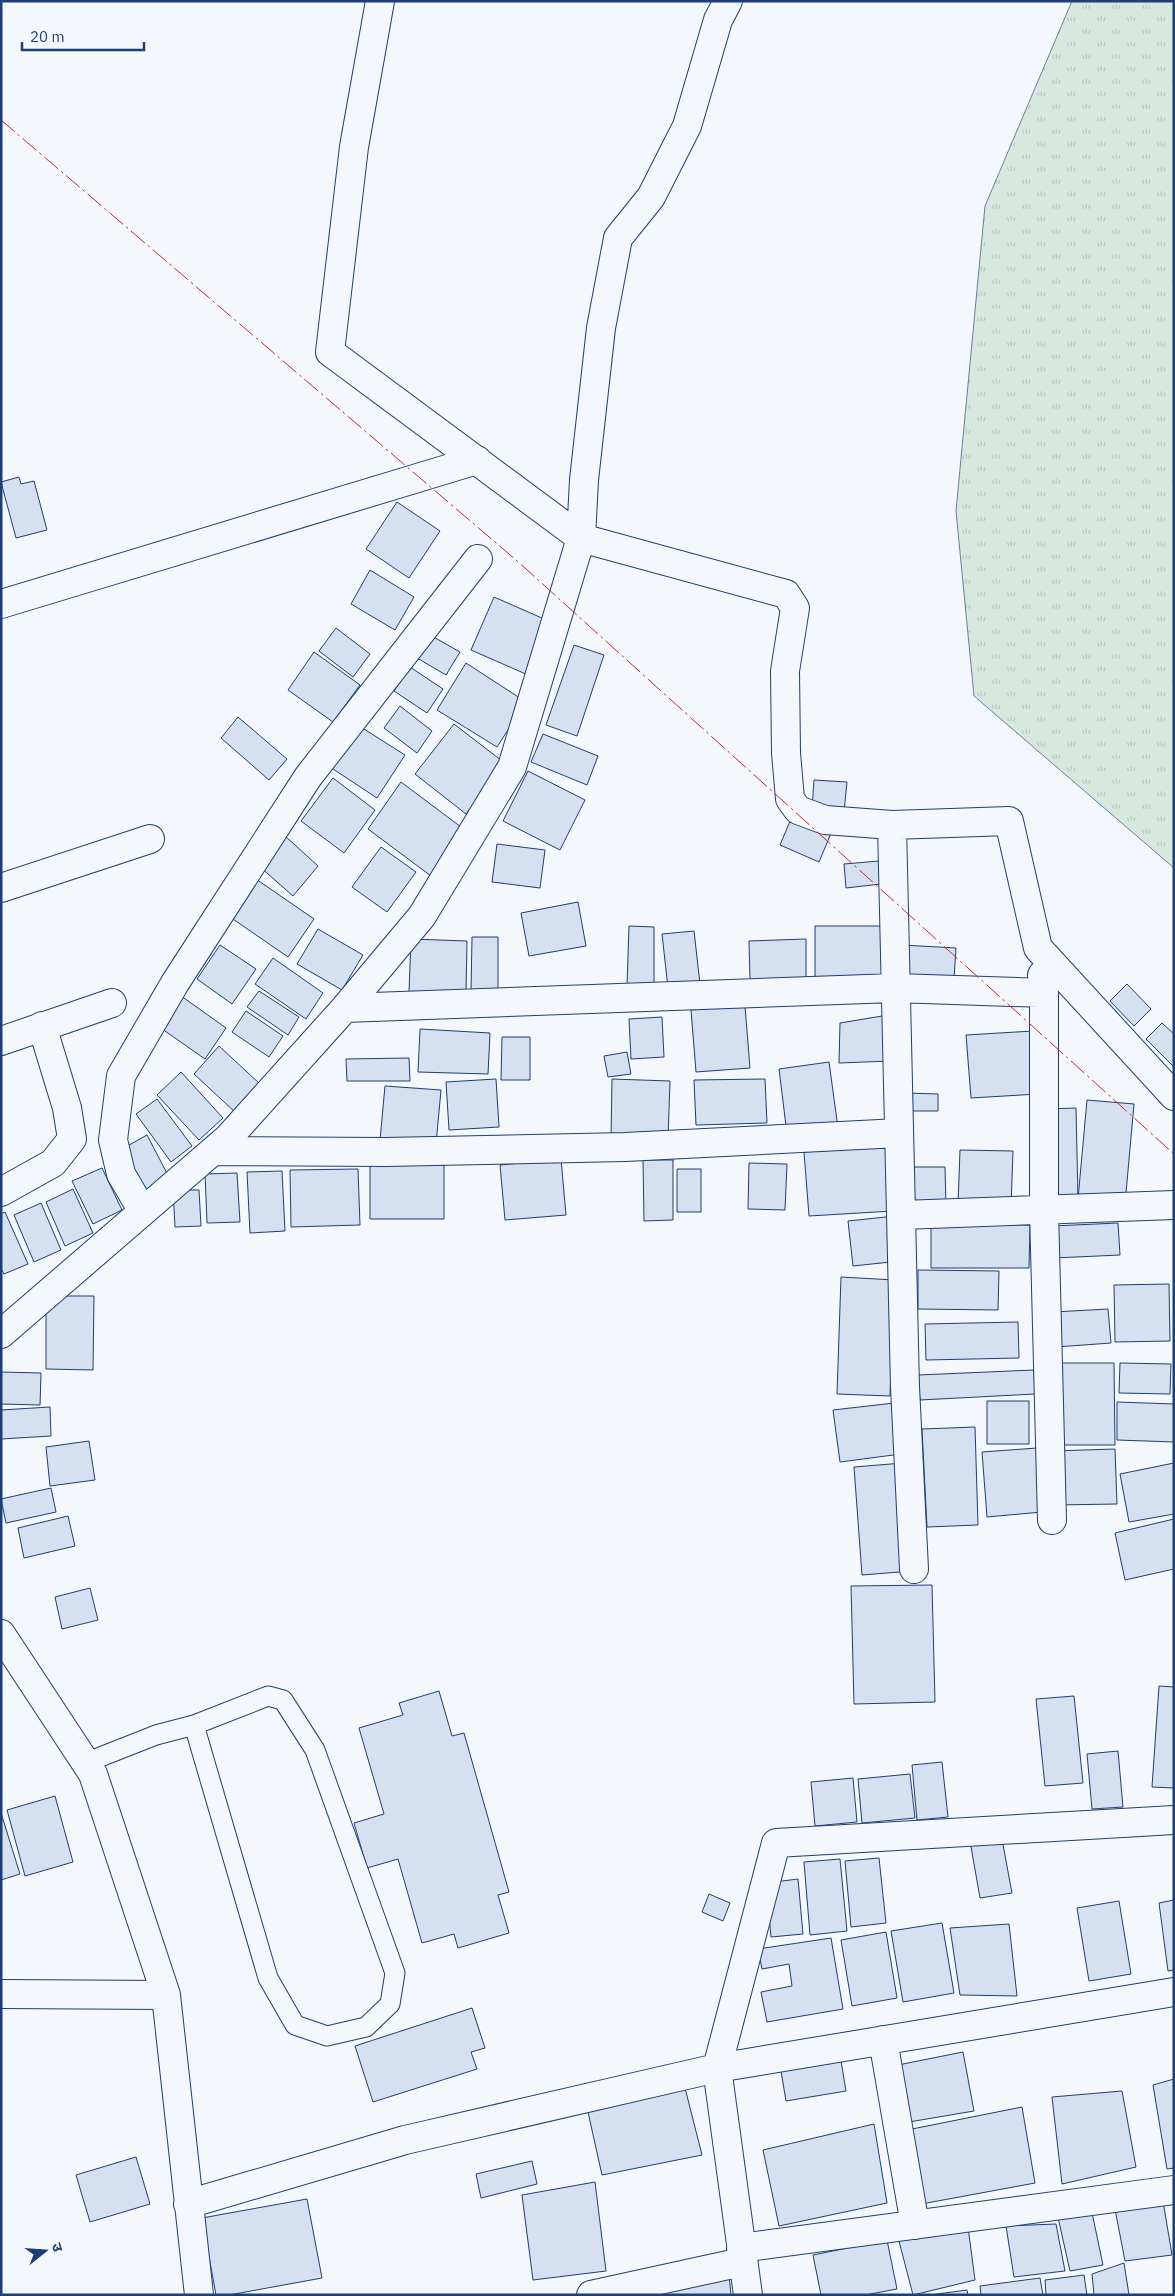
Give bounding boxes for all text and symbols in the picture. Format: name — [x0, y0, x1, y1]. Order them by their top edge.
scale bar — [22, 20, 145, 52]
text: 20 m — [30, 27, 65, 46]
north arrow — [20, 2226, 70, 2276]
text: उ — [48, 2241, 67, 2255]

